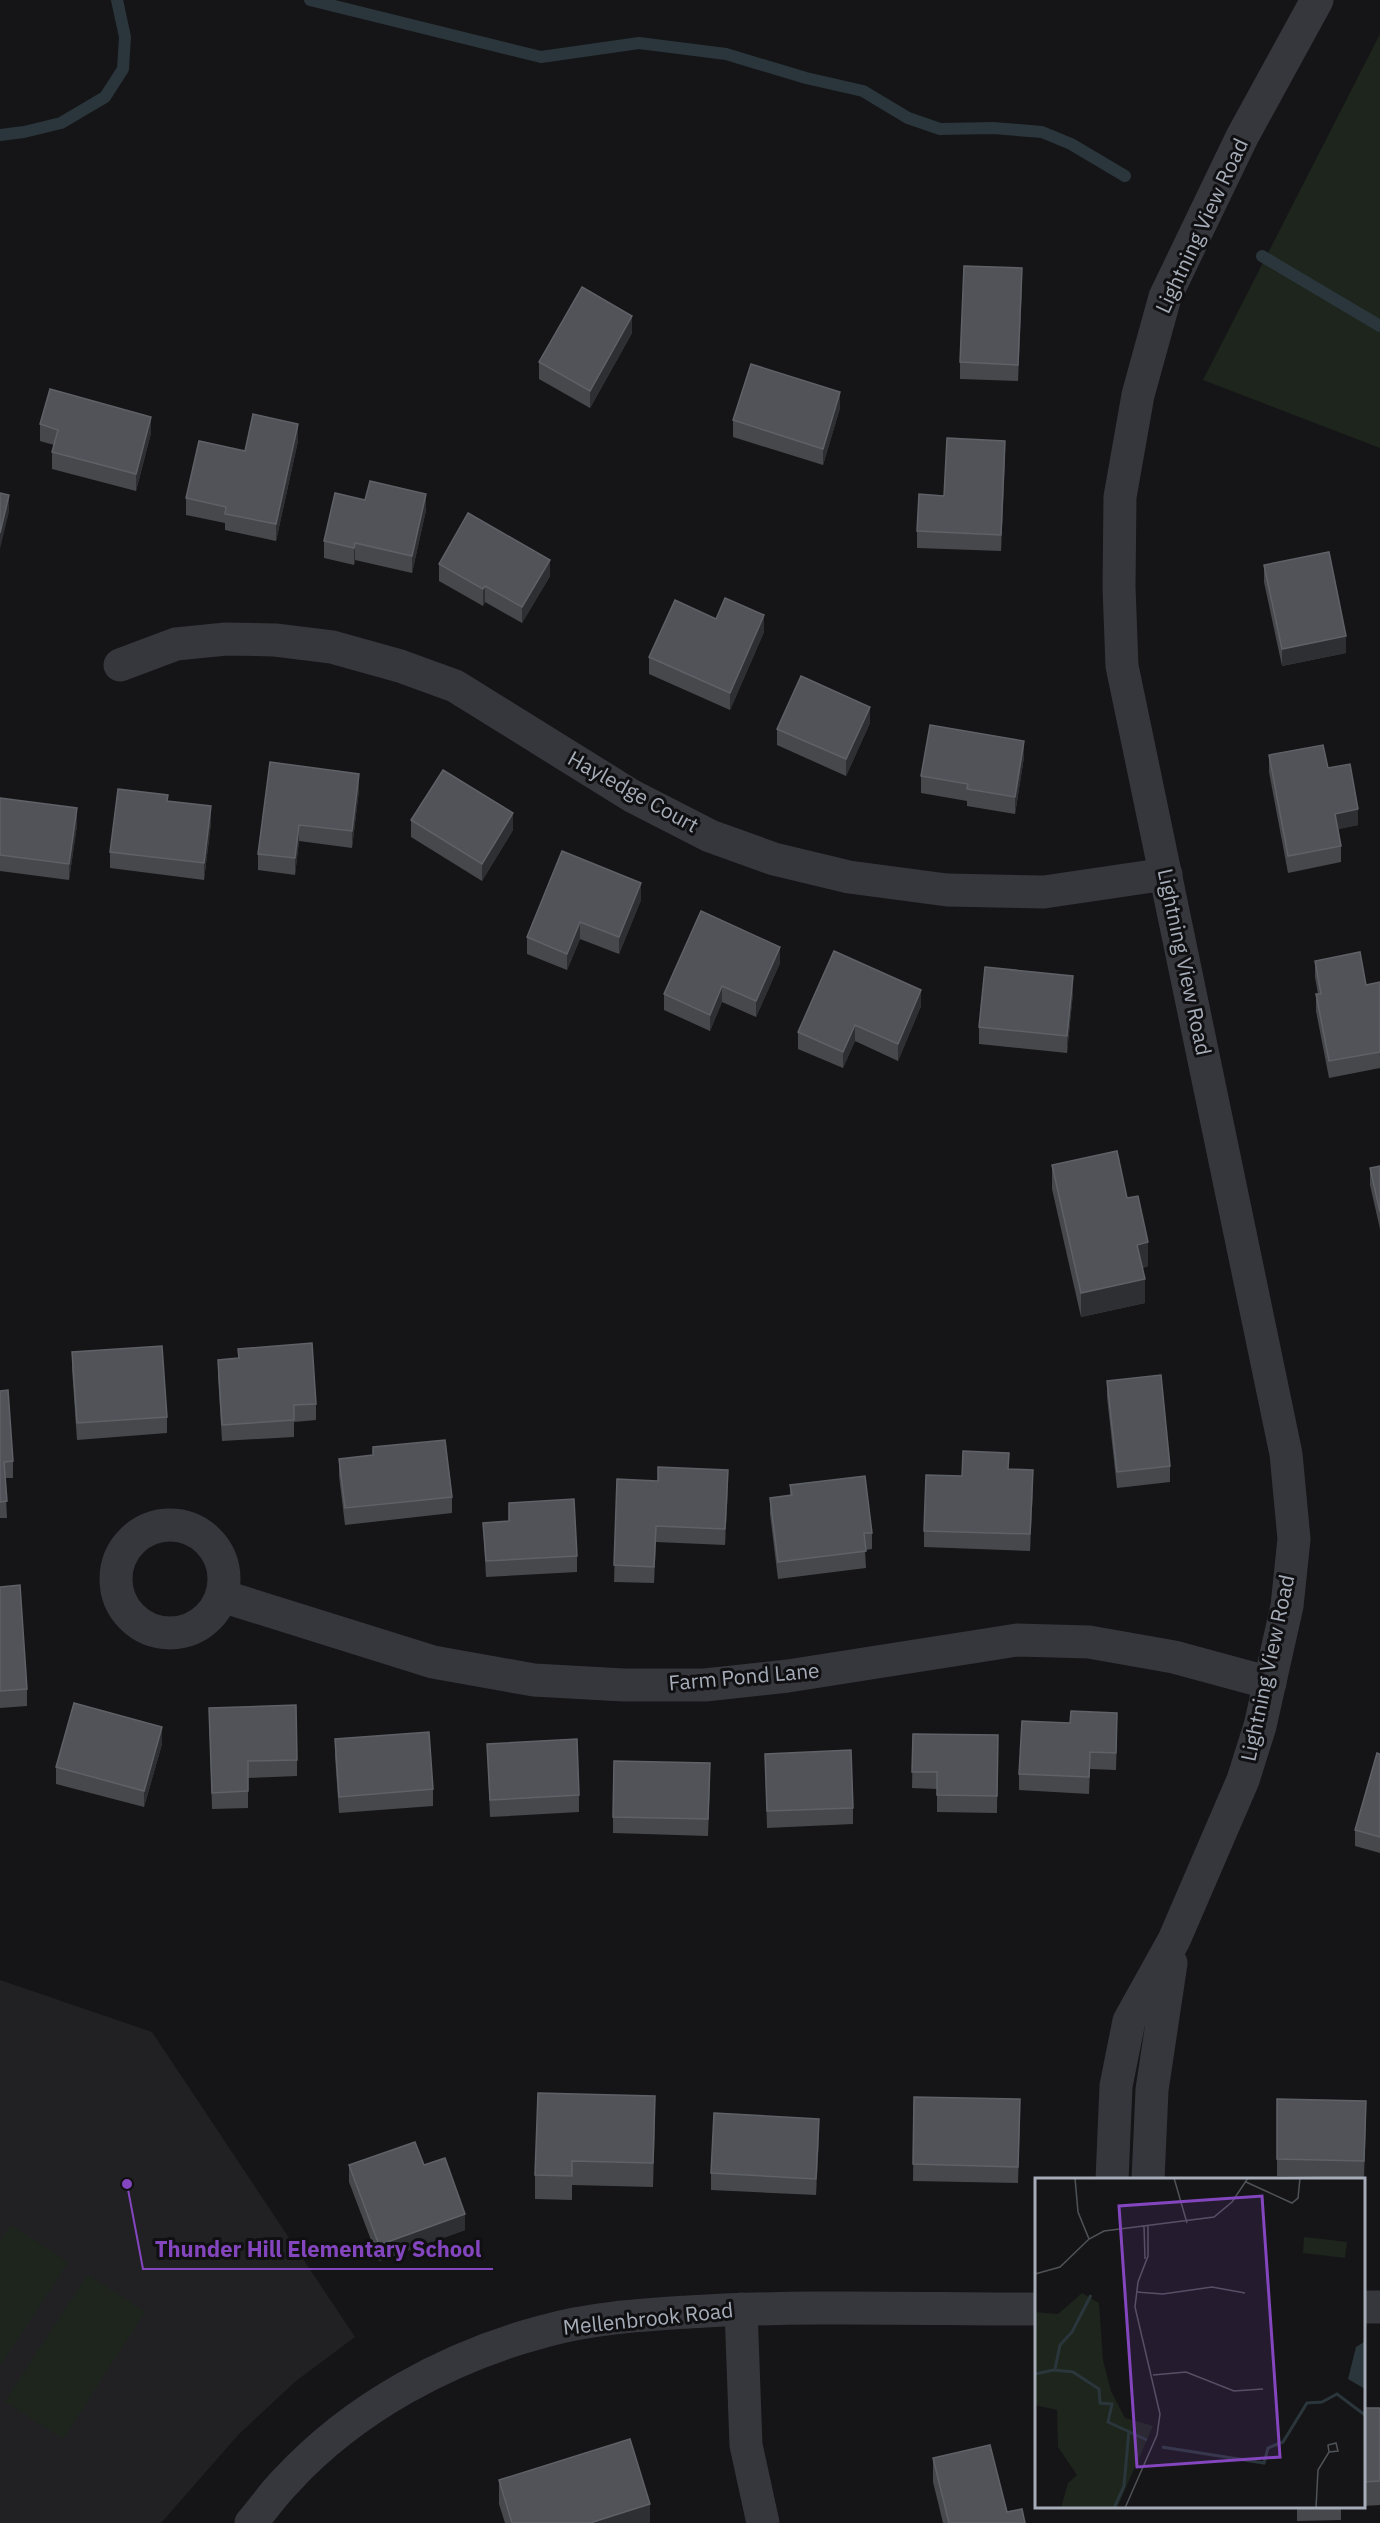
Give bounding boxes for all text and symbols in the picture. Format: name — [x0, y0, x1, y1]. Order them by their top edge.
street label: Lightning View Road — [1148, 133, 1254, 318]
street label: Hayledge Court — [563, 744, 704, 839]
street label: Lightning View Road — [1152, 866, 1218, 1058]
street label: Lightning View Road — [1234, 1572, 1300, 1764]
street label: Farm Pond Lane — [667, 1655, 821, 1697]
inset map — [1035, 2178, 1365, 2508]
callout: Thunder Hill Elementary School — [143, 2229, 493, 2269]
text: Thunder Hill Elementary School — [155, 2234, 482, 2263]
street label: Mellenbrook Road — [561, 2295, 734, 2341]

